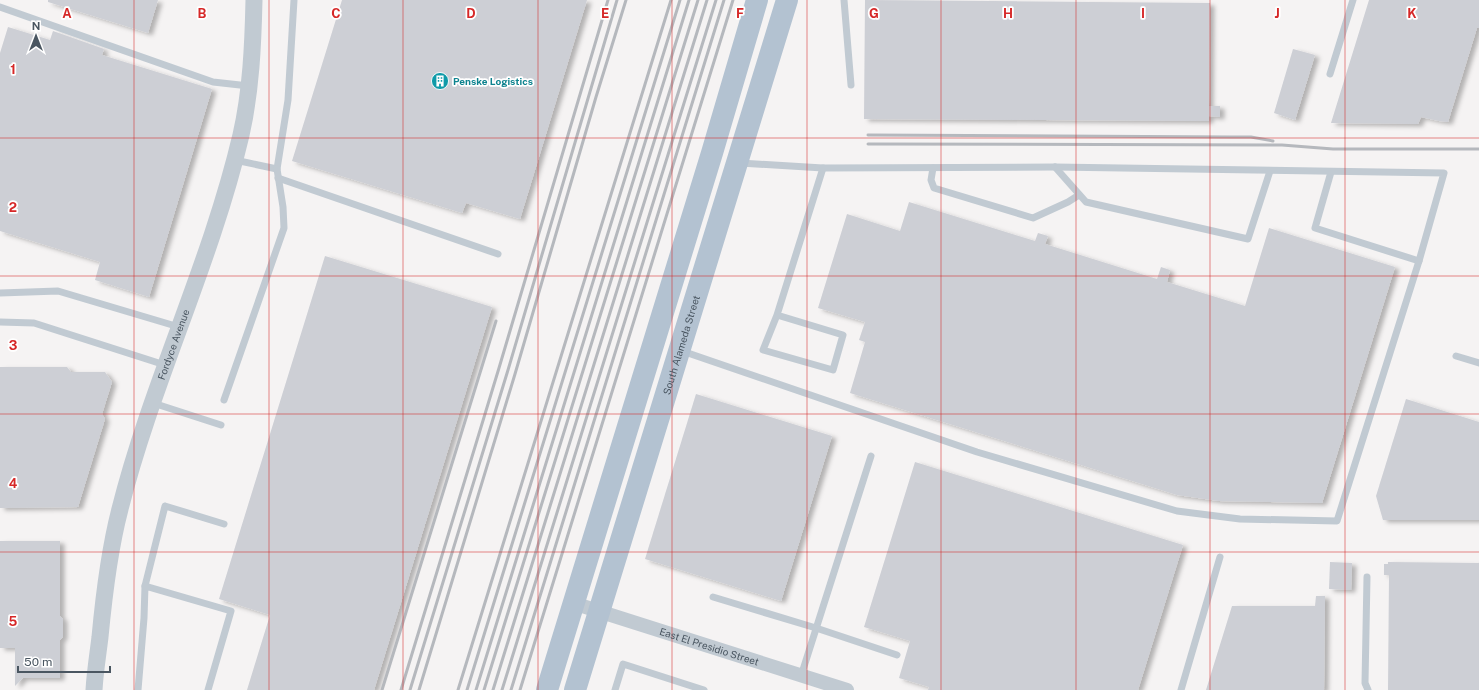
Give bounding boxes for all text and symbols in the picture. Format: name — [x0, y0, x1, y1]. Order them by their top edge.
text: A — [62, 6, 72, 21]
text: B — [198, 6, 207, 21]
text: C — [331, 6, 341, 21]
text: D — [466, 6, 476, 21]
text: E — [601, 6, 609, 21]
text: F — [736, 6, 744, 21]
text: G — [869, 6, 879, 21]
text: H — [1003, 6, 1013, 21]
text: I — [1141, 6, 1145, 21]
text: J — [1274, 6, 1280, 21]
text: K — [1407, 6, 1417, 21]
north arrow — [16, 16, 56, 56]
text: N — [32, 20, 40, 32]
text: 1 — [10, 62, 16, 77]
building icon: Penske Logistics — [430, 71, 450, 91]
place label: Penske Logistics — [453, 75, 533, 87]
text: 2 — [9, 200, 17, 215]
street label: South Alameda Street — [660, 294, 702, 396]
street label: Fordyce Avenue — [155, 307, 192, 381]
text: 3 — [9, 338, 18, 353]
text: 4 — [9, 476, 18, 491]
text: 5 — [9, 614, 18, 629]
street label: East El Presidio Street — [658, 625, 761, 668]
scale bar — [18, 648, 110, 674]
text: 50 m — [24, 655, 52, 669]

